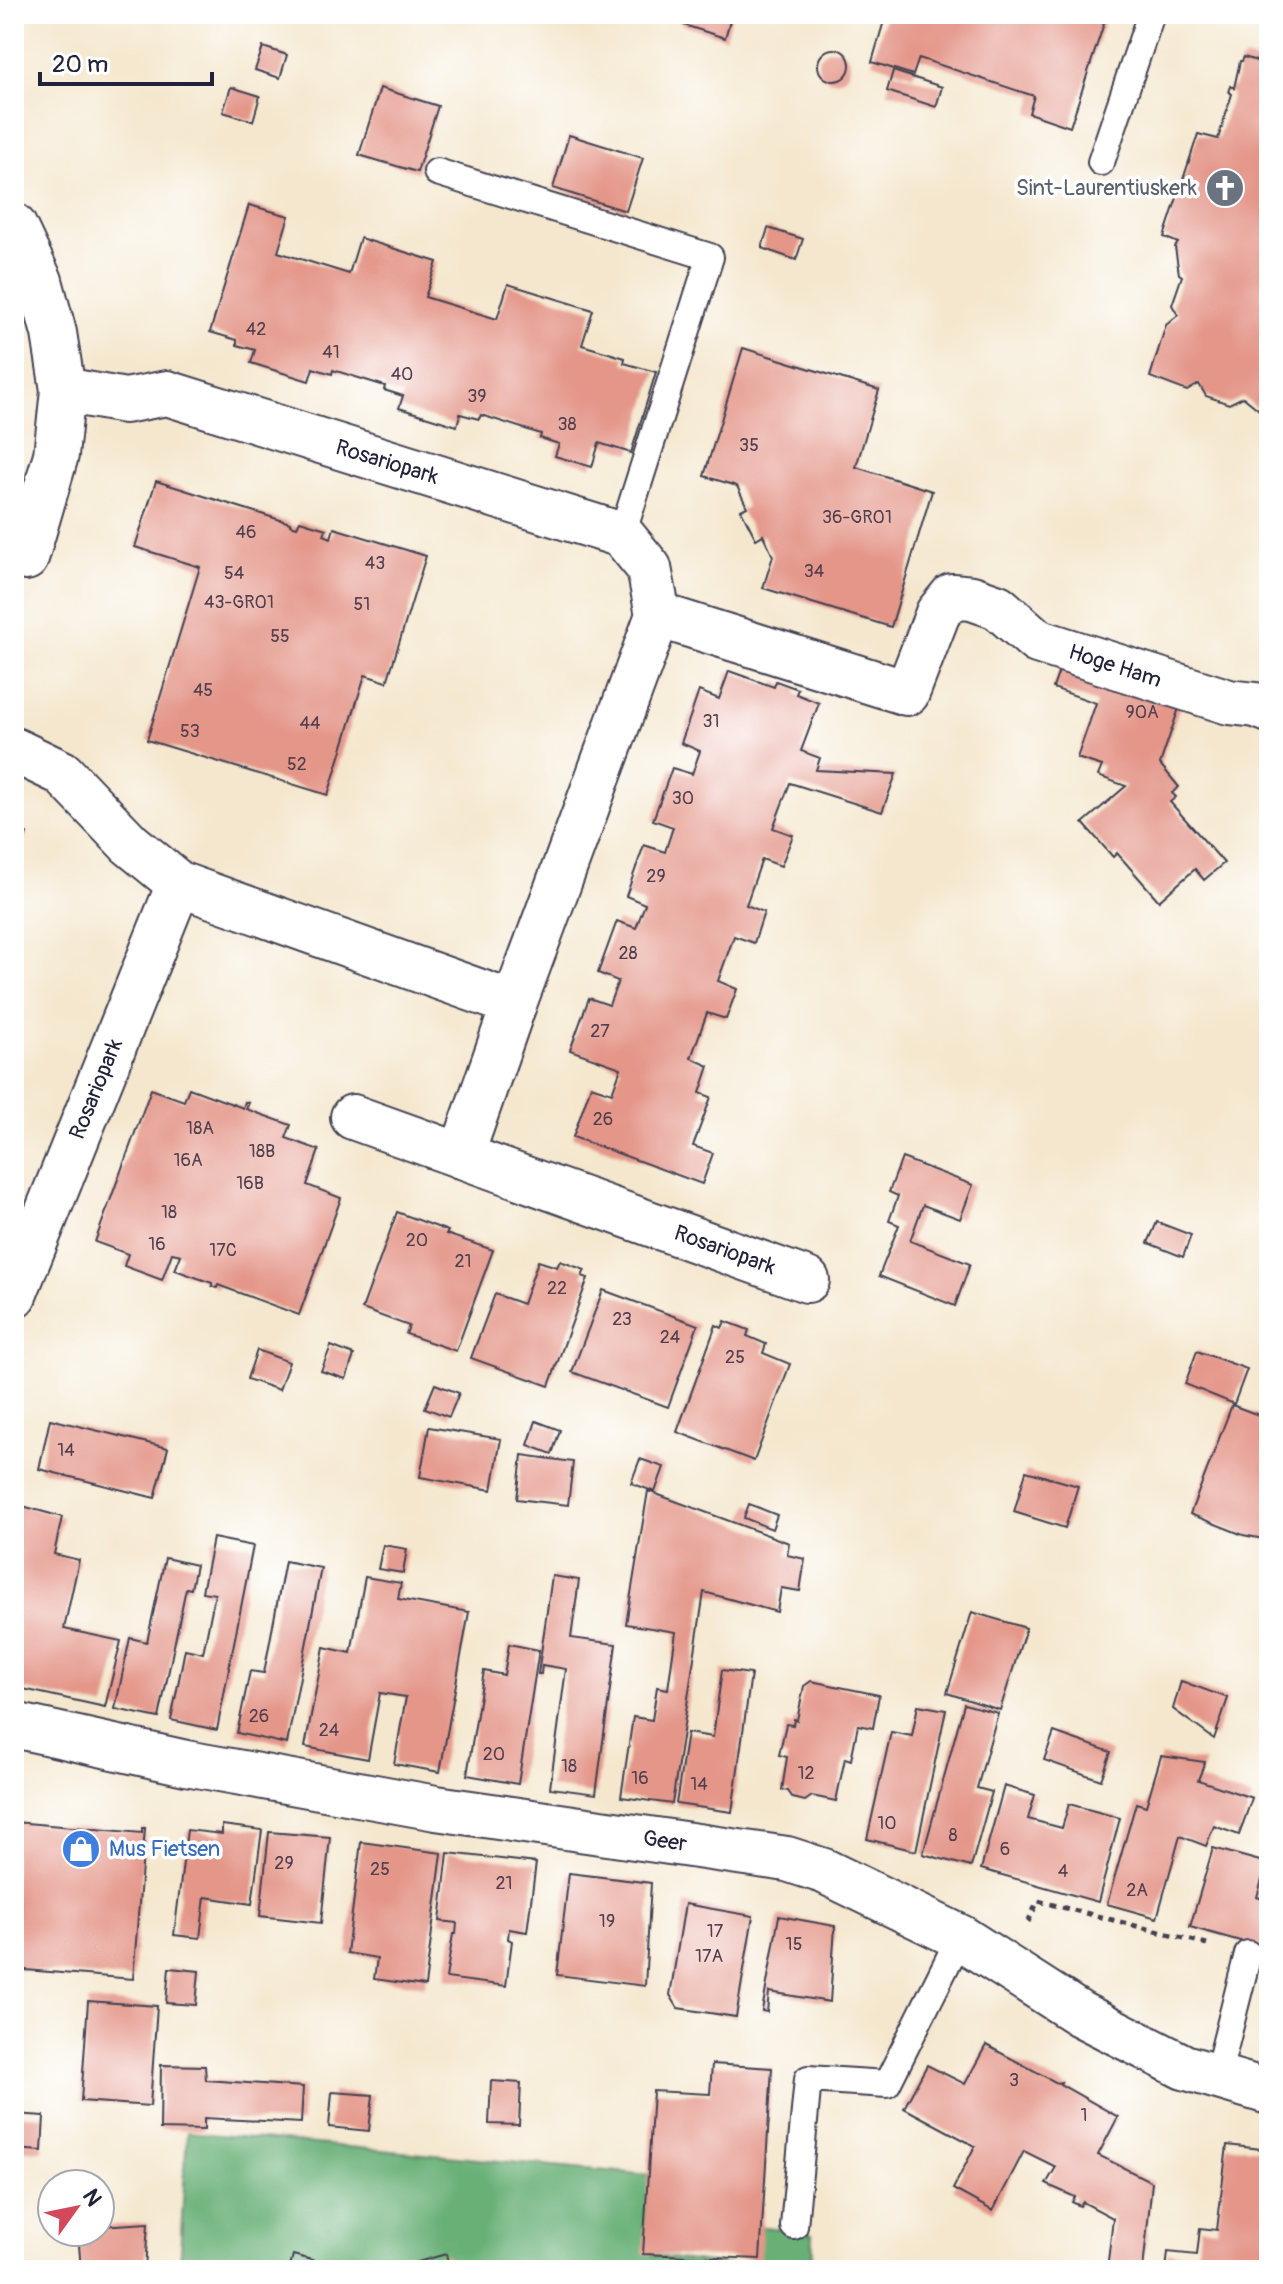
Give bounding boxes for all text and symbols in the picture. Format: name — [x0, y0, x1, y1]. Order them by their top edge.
scale bar — [40, 36, 212, 86]
text: 20 m — [52, 50, 108, 79]
church icon: Sint-Laurentiuskerk — [1204, 167, 1246, 209]
place label: Sint-Laurentiuskerk — [1016, 174, 1197, 202]
house number: 42 — [246, 318, 266, 341]
house number: 41 — [322, 341, 340, 364]
house number: 40 — [391, 363, 413, 386]
house number: 39 — [467, 385, 487, 408]
house number: 38 — [557, 413, 577, 436]
street label: Rosariopark — [332, 433, 442, 491]
house number: 35 — [739, 434, 759, 457]
house number: 36-GR01 — [822, 506, 892, 529]
house number: 46 — [236, 521, 256, 544]
house number: 43 — [365, 552, 385, 575]
house number: 34 — [804, 560, 825, 583]
house number: 54 — [224, 562, 245, 585]
house number: 43-GR01 — [204, 591, 274, 614]
house number: 51 — [354, 593, 370, 616]
house number: 55 — [270, 625, 290, 648]
street label: Hoge Ham — [1065, 638, 1165, 694]
house number: 45 — [193, 679, 213, 702]
house number: 90A — [1125, 701, 1159, 724]
house number: 31 — [702, 710, 720, 733]
house number: 44 — [300, 712, 321, 735]
house number: 53 — [180, 720, 200, 743]
house number: 52 — [287, 753, 307, 776]
house number: 30 — [672, 787, 694, 810]
house number: 29 — [646, 865, 666, 888]
house number: 28 — [618, 942, 638, 965]
house number: 27 — [590, 1020, 610, 1043]
street label: Rosariopark — [63, 1035, 129, 1143]
house number: 26 — [593, 1108, 613, 1131]
house number: 18A — [186, 1117, 214, 1140]
house number: 18B — [249, 1140, 275, 1163]
house number: 16A — [173, 1149, 203, 1172]
house number: 16B — [236, 1172, 264, 1195]
house number: 18 — [161, 1201, 177, 1224]
street label: Rosariopark — [670, 1219, 780, 1281]
house number: 20 — [406, 1229, 428, 1252]
house number: 16 — [148, 1233, 166, 1256]
house number: 17C — [209, 1239, 237, 1262]
house number: 21 — [454, 1250, 472, 1273]
house number: 22 — [547, 1277, 567, 1300]
house number: 23 — [612, 1308, 632, 1331]
house number: 24 — [660, 1326, 681, 1349]
house number: 25 — [725, 1346, 745, 1369]
house number: 14 — [57, 1439, 75, 1462]
house number: 26 — [249, 1705, 269, 1728]
house number: 24 — [319, 1719, 340, 1742]
house number: 20 — [483, 1743, 505, 1766]
house number: 18 — [561, 1755, 577, 1778]
house number: 12 — [797, 1762, 815, 1785]
house number: 16 — [631, 1767, 649, 1790]
house number: 14 — [690, 1773, 708, 1796]
house number: 10 — [877, 1812, 897, 1835]
street label: Geer — [641, 1824, 689, 1858]
house number: 8 — [948, 1824, 958, 1847]
shop icon: Mus Fietsen — [60, 1828, 102, 1870]
place label: Mus Fietsen — [109, 1835, 220, 1863]
house number: 6 — [1000, 1838, 1010, 1861]
house number: 29 — [274, 1852, 294, 1875]
house number: 25 — [370, 1858, 390, 1881]
house number: 4 — [1058, 1860, 1069, 1883]
house number: 21 — [495, 1872, 513, 1895]
house number: 2A — [1126, 1879, 1148, 1902]
house number: 19 — [599, 1910, 615, 1933]
house number: 17 — [707, 1920, 724, 1943]
house number: 15 — [786, 1933, 802, 1956]
house number: 17A — [695, 1945, 723, 1968]
house number: 3 — [1009, 2069, 1019, 2092]
house number: 1 — [1080, 2104, 1088, 2127]
north arrow — [36, 2168, 116, 2248]
text: N — [76, 2184, 108, 2212]

